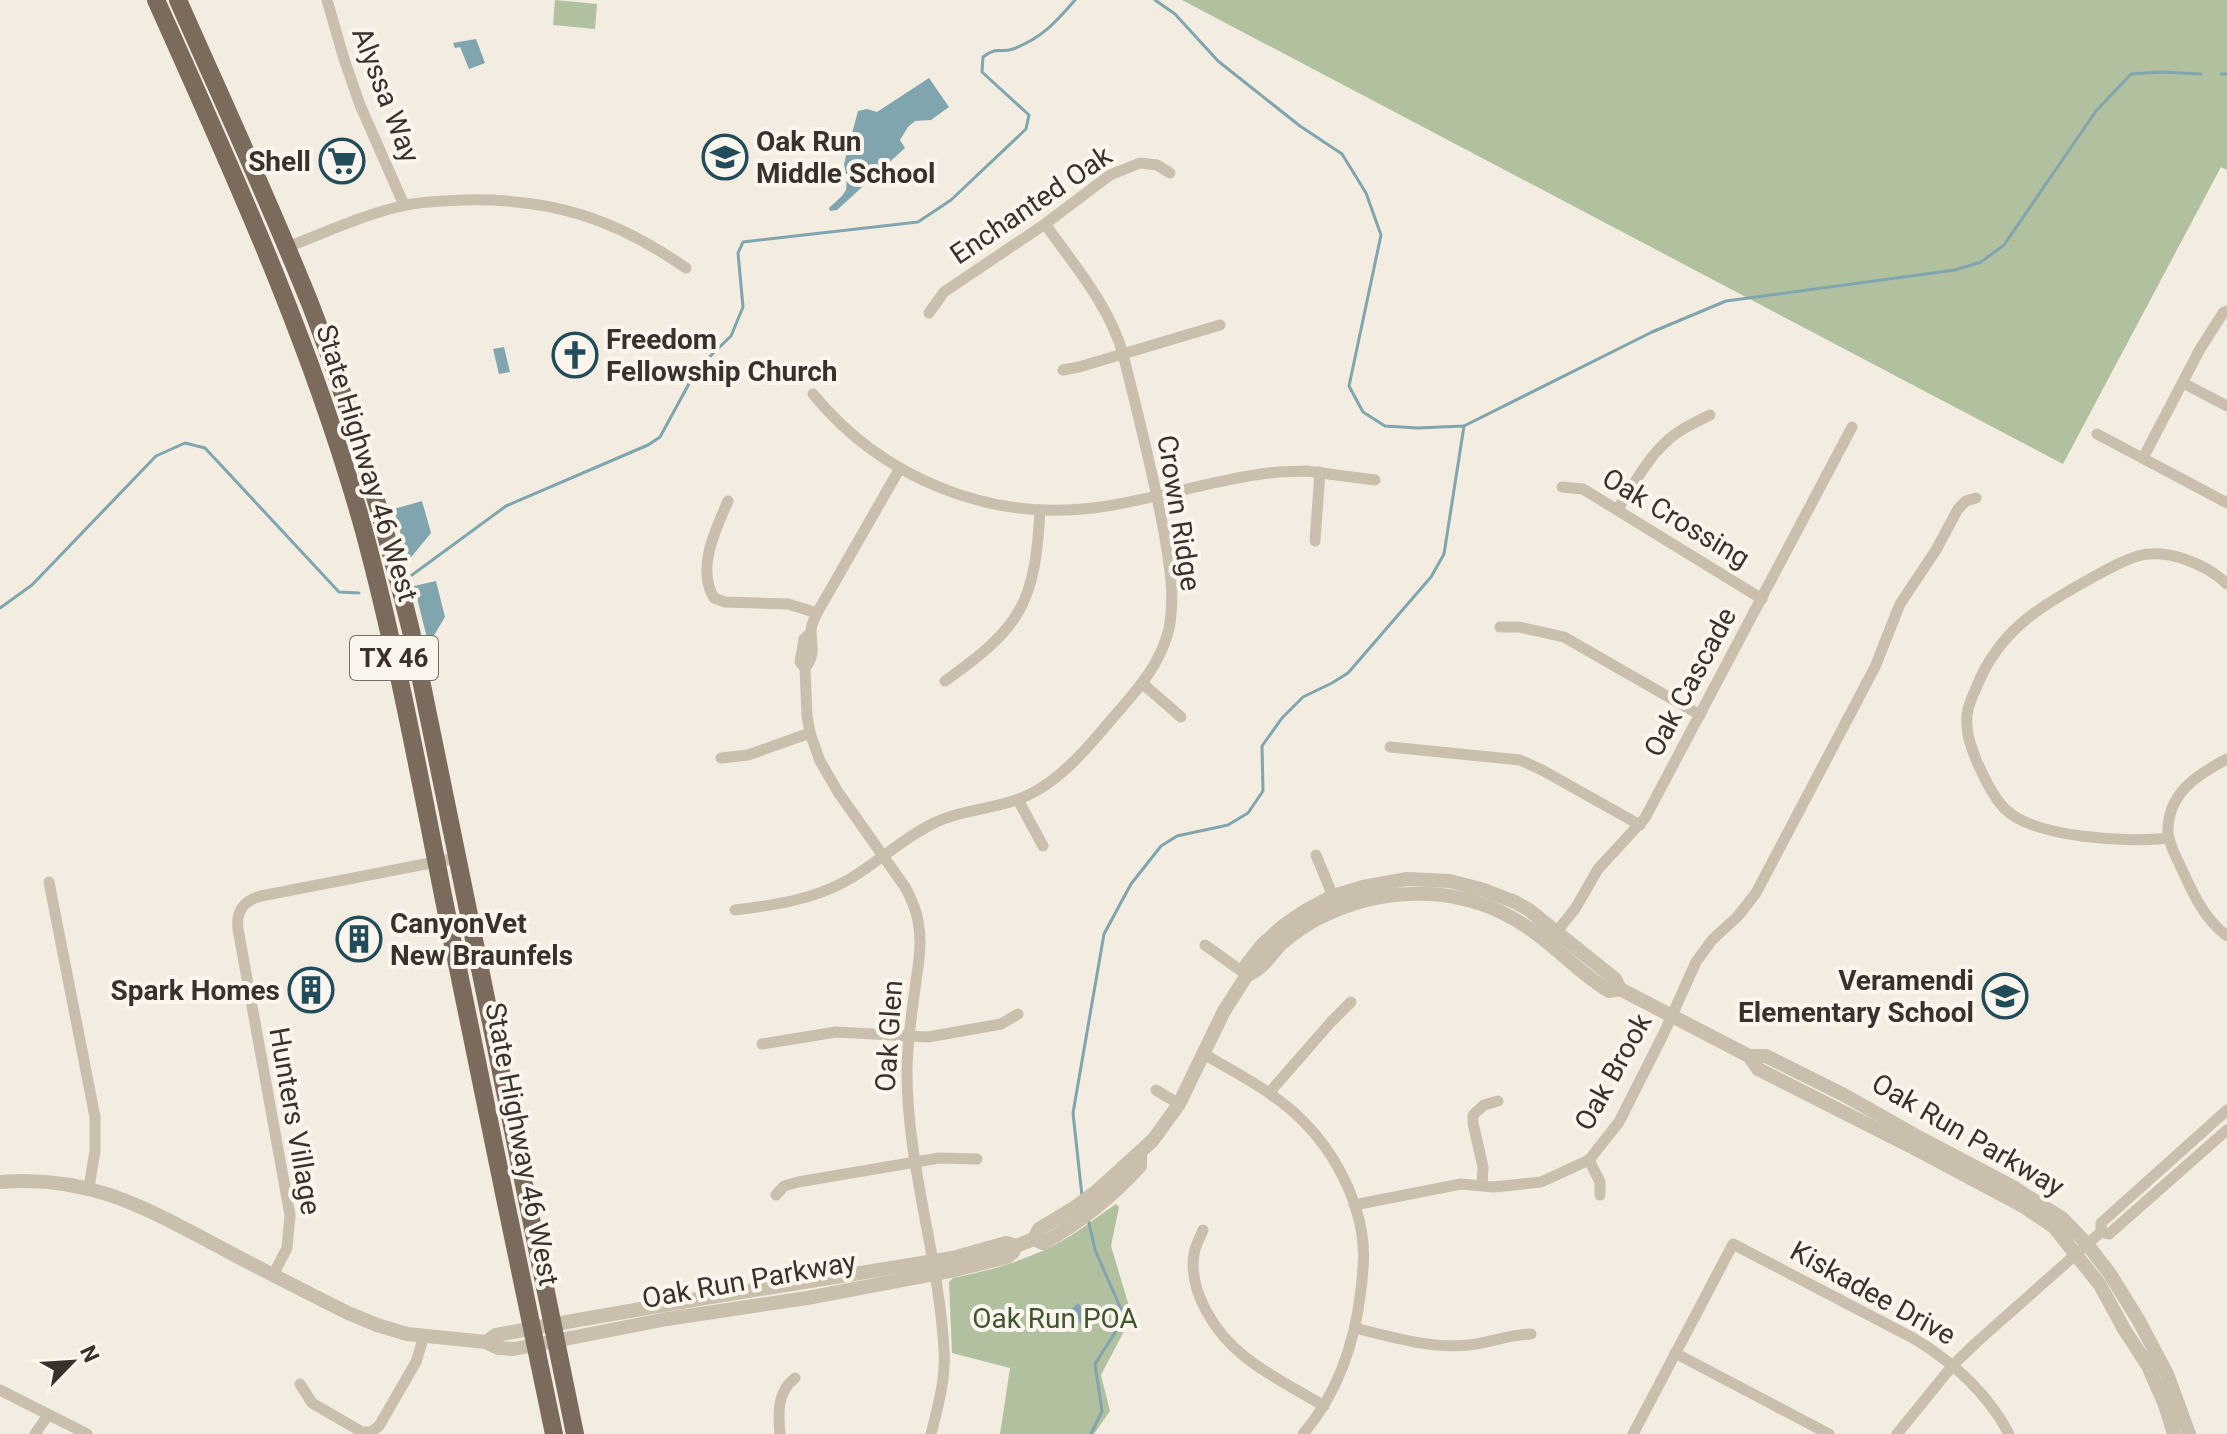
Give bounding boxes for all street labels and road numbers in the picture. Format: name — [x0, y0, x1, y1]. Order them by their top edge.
street label: Alyssa Way — [345, 23, 427, 167]
street label: Enchanted Oak — [944, 138, 1119, 271]
street label: State Highway 46 West — [309, 321, 425, 605]
street label: Crown Ridge — [1150, 433, 1208, 593]
street label: Oak Crossing — [1596, 461, 1756, 575]
street label: Oak Cascade — [1637, 602, 1743, 762]
road number: TX 46 — [350, 636, 438, 680]
street label: Oak Glen — [869, 979, 909, 1093]
street label: State Highway 46 West — [478, 1000, 566, 1288]
street label: Oak Brook — [1567, 1007, 1659, 1136]
street label: Hunters Village — [262, 1025, 328, 1217]
street label: Oak Run Parkway — [1866, 1067, 2070, 1203]
street label: Kiskadee Drive — [1785, 1234, 1961, 1352]
street label: Oak Run Parkway — [640, 1245, 858, 1315]

